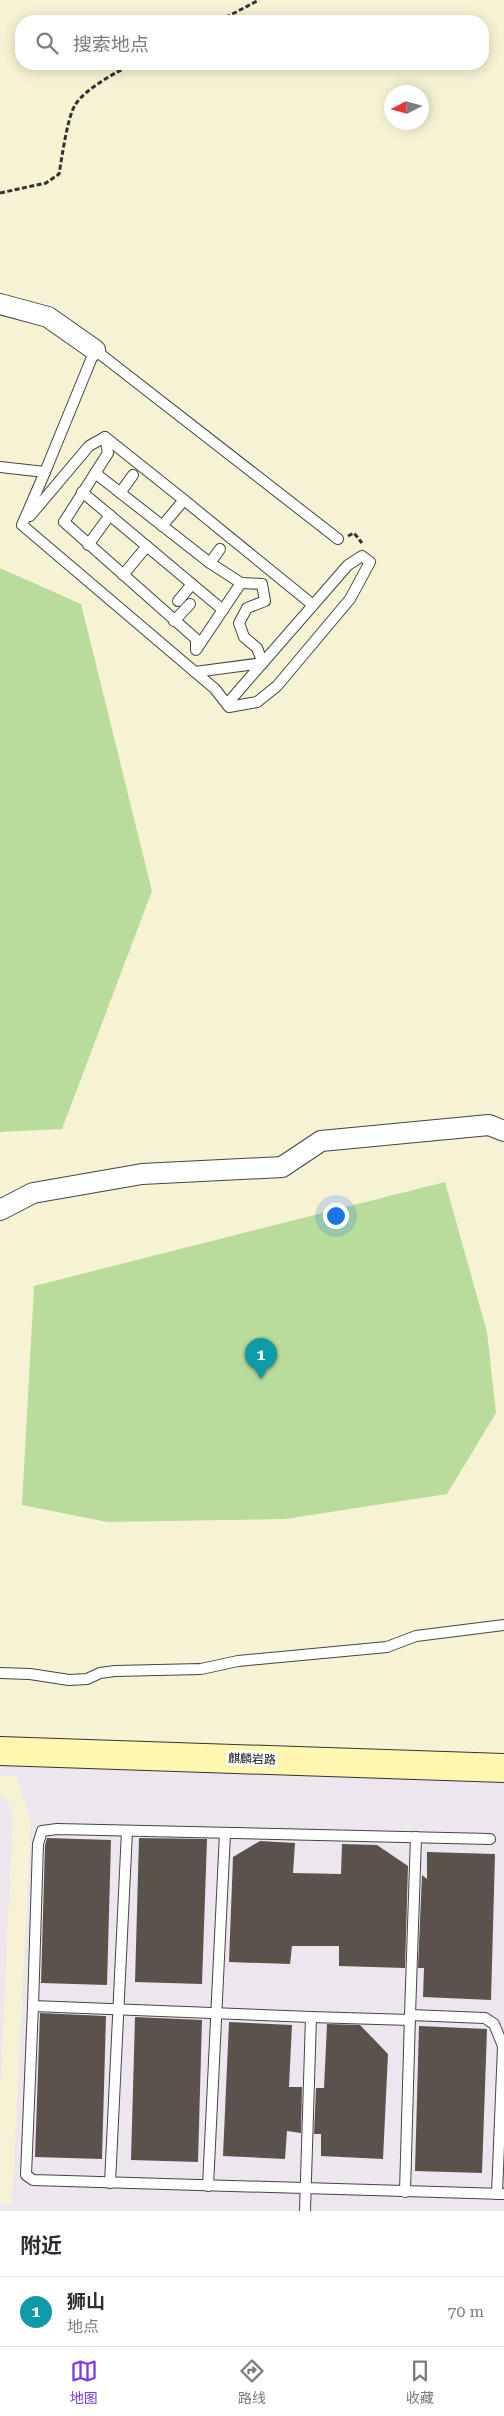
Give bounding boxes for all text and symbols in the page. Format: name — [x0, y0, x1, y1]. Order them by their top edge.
search box — [15, 15, 489, 70]
icon: search — [33, 29, 61, 57]
text: 搜索地点 — [73, 33, 149, 56]
north arrow — [384, 85, 429, 130]
your location — [323, 1203, 349, 1229]
pin: 1 — [245, 1338, 277, 1379]
street label: 麒麟岩路 — [228, 1751, 276, 1767]
text: 附近 — [20, 2234, 62, 2258]
text: 狮山 — [67, 2290, 105, 2313]
text: 1 — [32, 2302, 40, 2321]
text: 70 m — [447, 2302, 484, 2321]
text: 地点 — [67, 2317, 99, 2336]
tab: 地图 — [70, 2357, 98, 2407]
tab: 路线 — [238, 2357, 266, 2407]
tab: 收藏 — [406, 2357, 434, 2407]

